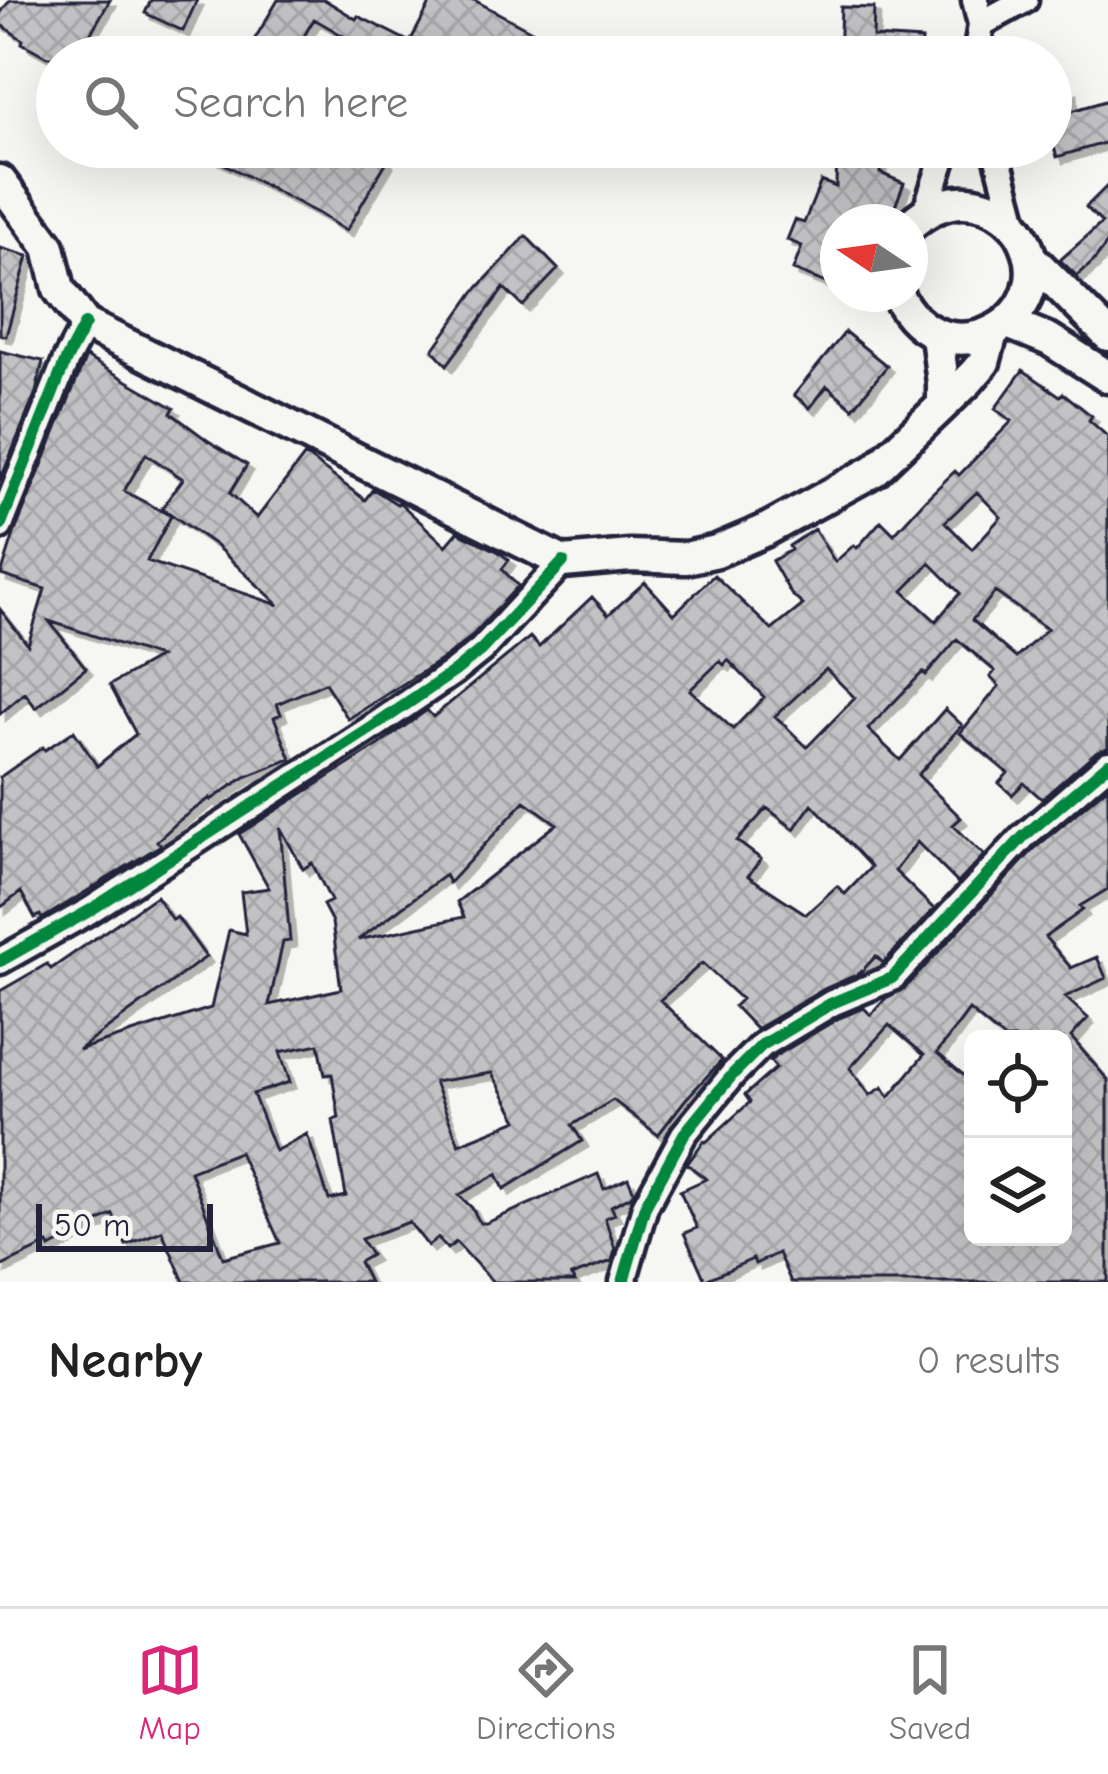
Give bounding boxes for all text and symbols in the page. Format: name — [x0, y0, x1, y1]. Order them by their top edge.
search box — [36, 36, 1072, 168]
icon: search — [78, 69, 144, 135]
text: Search here — [174, 76, 408, 128]
north arrow — [820, 204, 928, 312]
map controls — [964, 1030, 1072, 1246]
button: locate — [964, 1030, 1072, 1138]
button: layers — [964, 1138, 1072, 1246]
scale bar — [36, 1198, 213, 1251]
text: 50 m — [54, 1206, 130, 1244]
text: Nearby — [48, 1331, 202, 1390]
text: 0 results — [917, 1338, 1060, 1383]
tab: Map — [137, 1637, 203, 1747]
tab: Directions — [476, 1637, 616, 1747]
tab: Saved — [889, 1637, 971, 1747]

